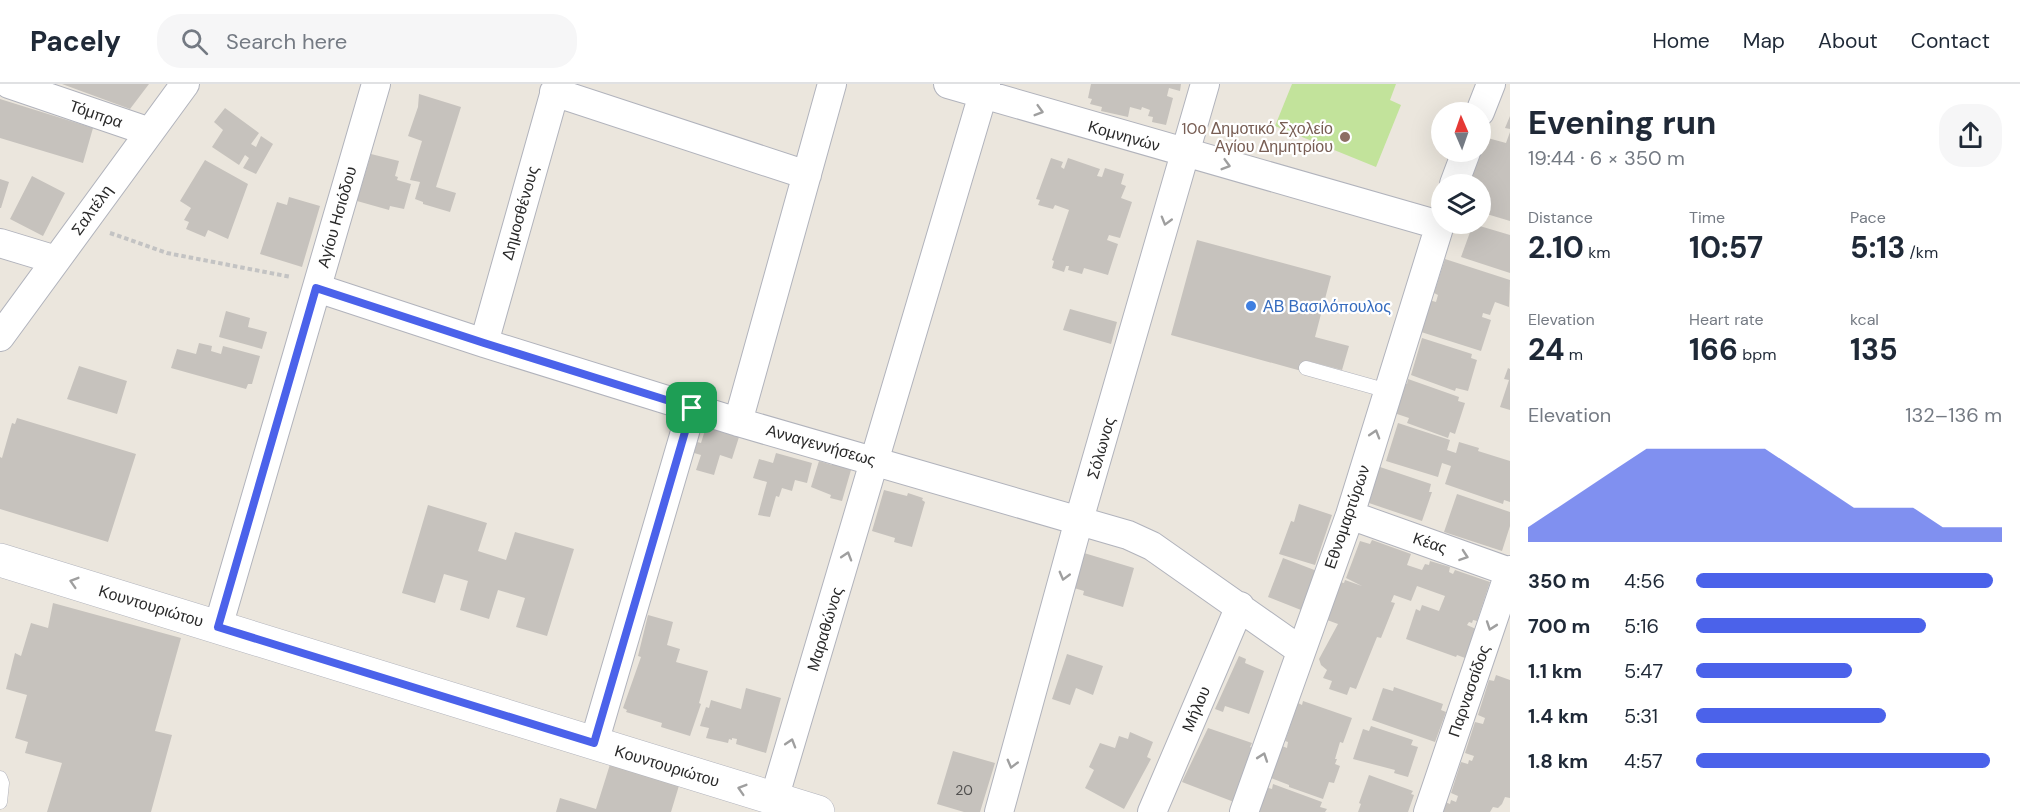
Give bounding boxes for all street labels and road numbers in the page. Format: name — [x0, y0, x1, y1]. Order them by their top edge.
street label: Τόμπρα — [67, 95, 125, 133]
street label: Κομνηνών — [1086, 116, 1162, 156]
street label: Δημοσθένους — [497, 163, 544, 263]
street label: Αγίου Ησιόδου — [313, 164, 361, 270]
street label: Σαλτέλη — [67, 181, 117, 239]
street label: Σόλωνος — [1082, 414, 1120, 481]
street label: Ανναγεννήσεως — [764, 419, 878, 471]
street label: Εθνομαρτύρων — [1319, 462, 1375, 572]
street label: Κέας — [1410, 527, 1450, 559]
street label: Κουντουριώτου — [96, 580, 206, 632]
street label: Μαραθώνος — [802, 584, 848, 674]
street label: Παρνασσίδος — [1443, 642, 1495, 740]
street label: Μήλου — [1177, 683, 1215, 735]
street label: Κουντουριώτου — [612, 740, 722, 792]

